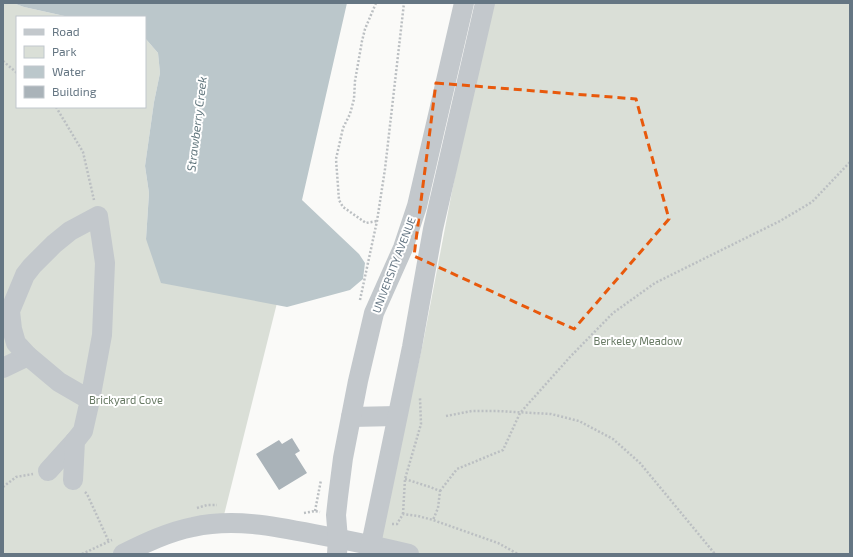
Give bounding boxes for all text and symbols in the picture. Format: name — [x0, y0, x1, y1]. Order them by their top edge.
legend — [16, 16, 146, 108]
text: Road — [52, 24, 80, 38]
text: Park — [52, 44, 77, 58]
text: Water — [52, 64, 86, 78]
water label: Strawberry Creek — [183, 76, 210, 172]
text: Building — [52, 84, 97, 98]
street label: UNIVERSITY AVENUE — [369, 215, 418, 315]
park label: Berkeley Meadow — [594, 334, 682, 347]
park label: Brickyard Cove — [89, 393, 163, 406]

